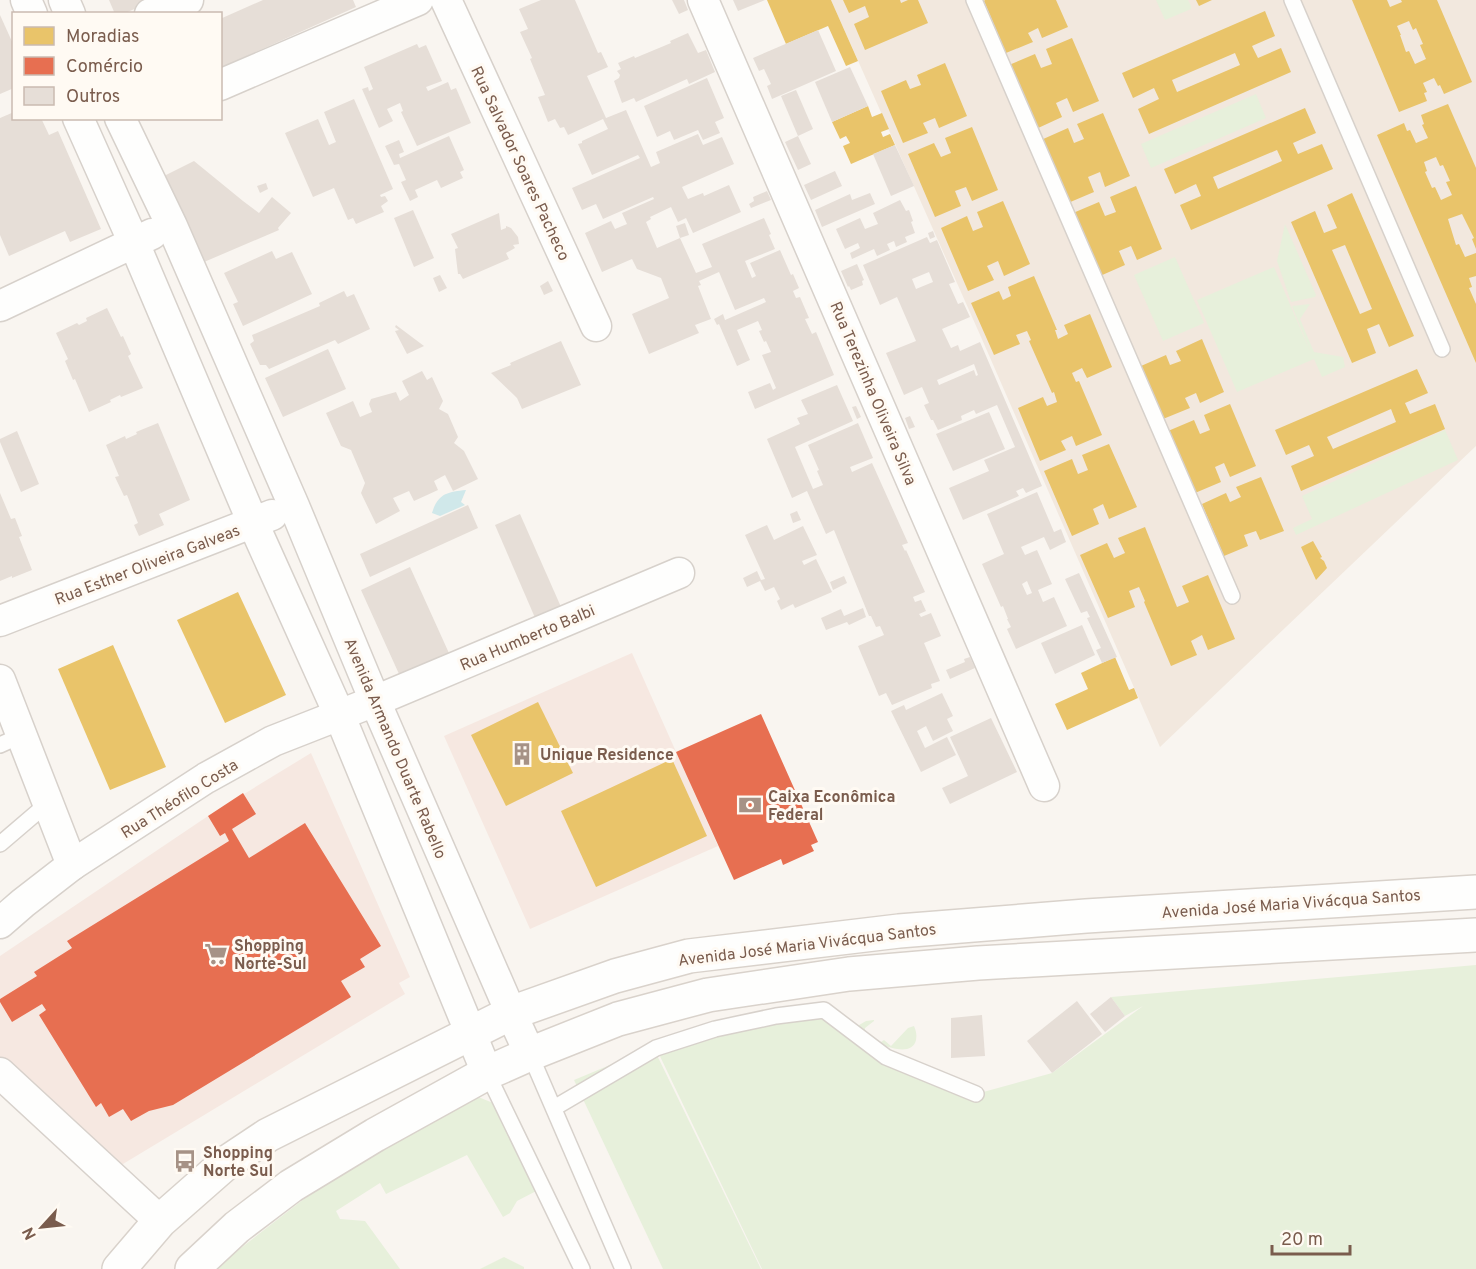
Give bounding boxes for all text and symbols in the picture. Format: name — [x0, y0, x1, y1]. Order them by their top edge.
legend — [12, 12, 222, 120]
text: Moradias — [66, 26, 139, 49]
text: Comércio — [66, 56, 143, 79]
street label: Rua Salvador Soares Pacheco — [465, 63, 573, 264]
text: Outros — [66, 86, 120, 109]
street label: Rua Terezinha Oliveira Silva — [824, 299, 920, 489]
street label: Rua Esther Oliveira Galveas — [52, 521, 243, 611]
street label: Rua Humberto Balbi — [457, 601, 598, 676]
street label: Avenida Armando Duarte Rabello — [338, 635, 450, 862]
building icon: Unique Residence — [509, 741, 535, 767]
place label: Unique Residence — [540, 746, 674, 766]
street label: Rua Théofilo Costa — [118, 756, 242, 844]
place label: Caixa Econômica Federal — [768, 788, 895, 826]
bank icon: Caixa Econômica Federal — [737, 792, 763, 818]
street label: Avenida José Maria Vivácqua Santos — [1161, 886, 1421, 924]
street label: Avenida José Maria Vivácqua Santos — [677, 920, 937, 972]
place label: Shopping Norte-Sul — [234, 937, 307, 975]
supermarket icon: Shopping Norte-Sul — [203, 941, 229, 967]
place label: Shopping Norte Sul — [203, 1144, 273, 1182]
bus stop icon: Shopping Norte Sul — [172, 1148, 198, 1174]
north arrow — [12, 1197, 72, 1257]
scale bar — [1272, 1218, 1350, 1256]
text: N — [19, 1223, 42, 1243]
text: 20 m — [1281, 1229, 1323, 1252]

